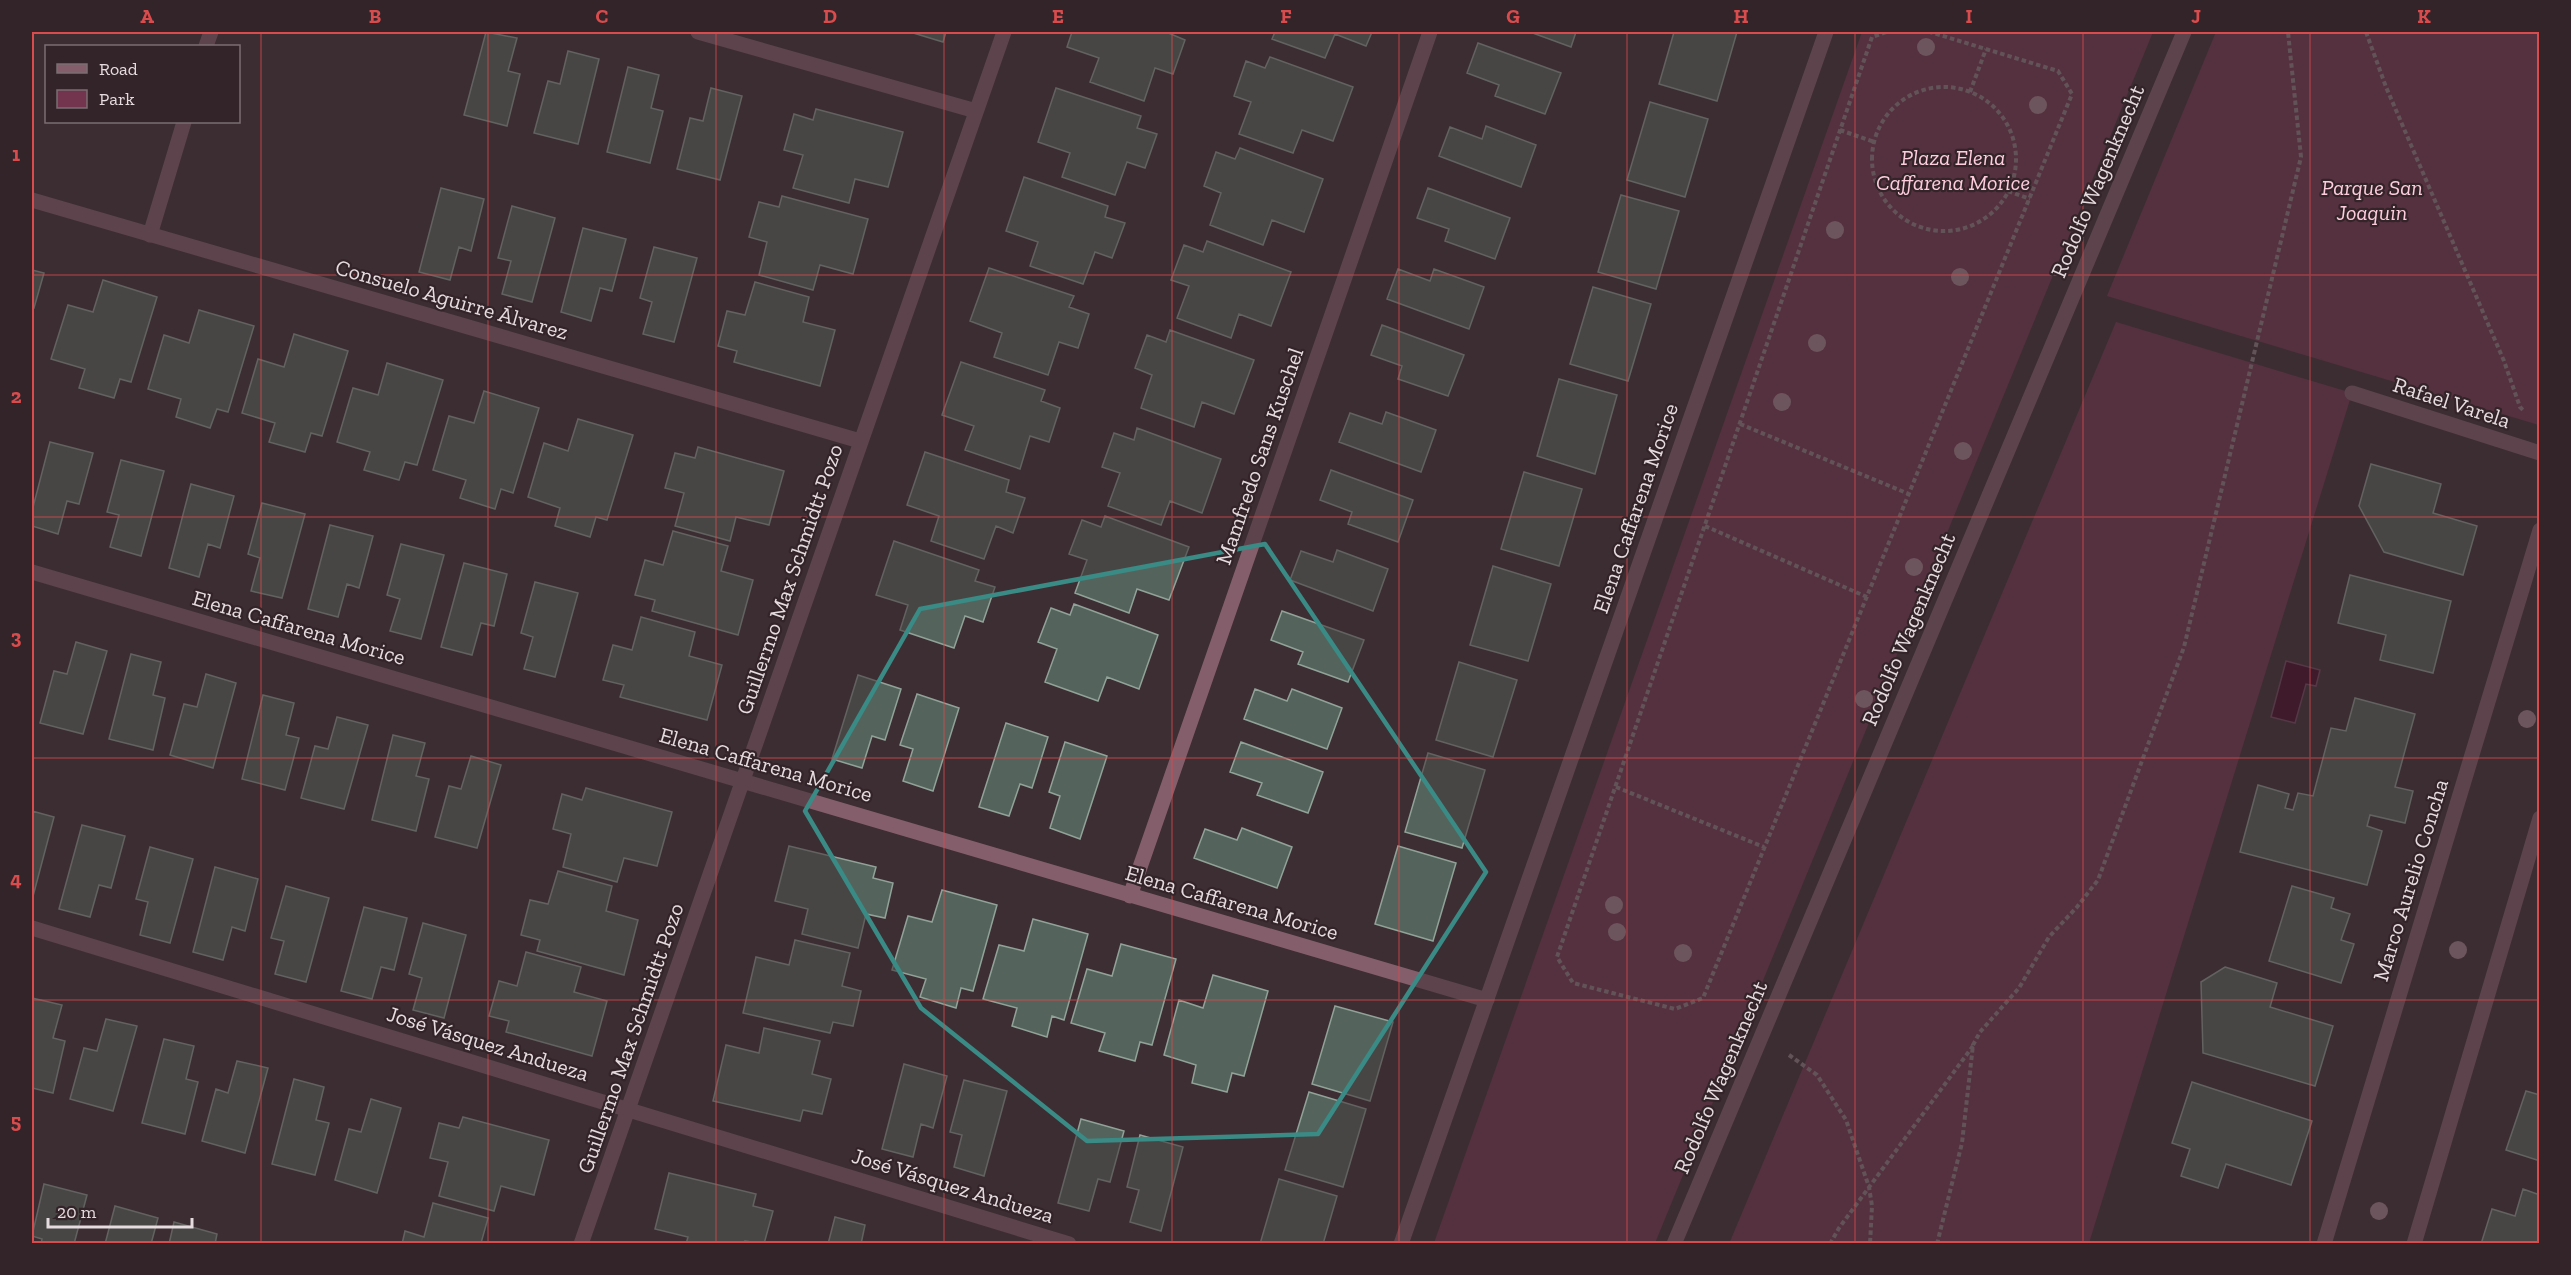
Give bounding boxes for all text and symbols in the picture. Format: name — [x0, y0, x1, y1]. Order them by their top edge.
text: A — [140, 4, 154, 28]
text: B — [369, 4, 381, 28]
text: C — [596, 4, 609, 28]
text: D — [823, 4, 837, 28]
text: E — [1052, 4, 1064, 28]
text: F — [1280, 4, 1292, 28]
text: G — [1506, 4, 1520, 28]
text: H — [1733, 4, 1749, 28]
text: I — [1965, 4, 1973, 28]
text: J — [2191, 4, 2201, 28]
text: K — [2417, 4, 2431, 28]
legend — [45, 45, 240, 123]
text: Road — [99, 58, 138, 80]
street label: Rodolfo Wagenknecht — [2045, 80, 2151, 282]
text: Park — [99, 88, 135, 110]
text: 1 — [12, 142, 20, 166]
park label: Plaza Elena Caffarena Morice — [1876, 144, 2030, 196]
park label: Parque San Joaquin — [2321, 174, 2423, 226]
street label: Consuelo Aguirre Álvarez — [332, 253, 571, 346]
street label: Mamfredo Sans Kuschel — [1210, 344, 1309, 568]
street label: Rafael Varela — [2390, 371, 2514, 434]
text: 2 — [11, 384, 22, 408]
street label: Elena Caffarena Morice — [1587, 400, 1684, 617]
street label: Guillermo Max Schmidtt Pozo — [730, 440, 848, 718]
street label: Rodolfo Wagenknecht — [1856, 528, 1962, 730]
street label: Elena Caffarena Morice — [189, 584, 408, 671]
text: 3 — [11, 625, 22, 649]
street label: Elena Caffarena Morice — [656, 721, 875, 808]
street label: Marco Aurelio Concha — [2367, 775, 2454, 985]
street label: Elena Caffarena Morice — [1122, 859, 1341, 946]
text: 4 — [10, 867, 22, 891]
street label: Guillermo Max Schmidtt Pozo — [571, 899, 689, 1177]
street label: Rodolfo Wagenknecht — [1668, 976, 1774, 1178]
street label: José Vásquez Andueza — [384, 1000, 592, 1087]
text: 5 — [11, 1109, 21, 1133]
street label: José Vásquez Andueza — [849, 1142, 1057, 1229]
scale bar — [48, 1191, 192, 1229]
text: 20 m — [57, 1201, 97, 1223]

